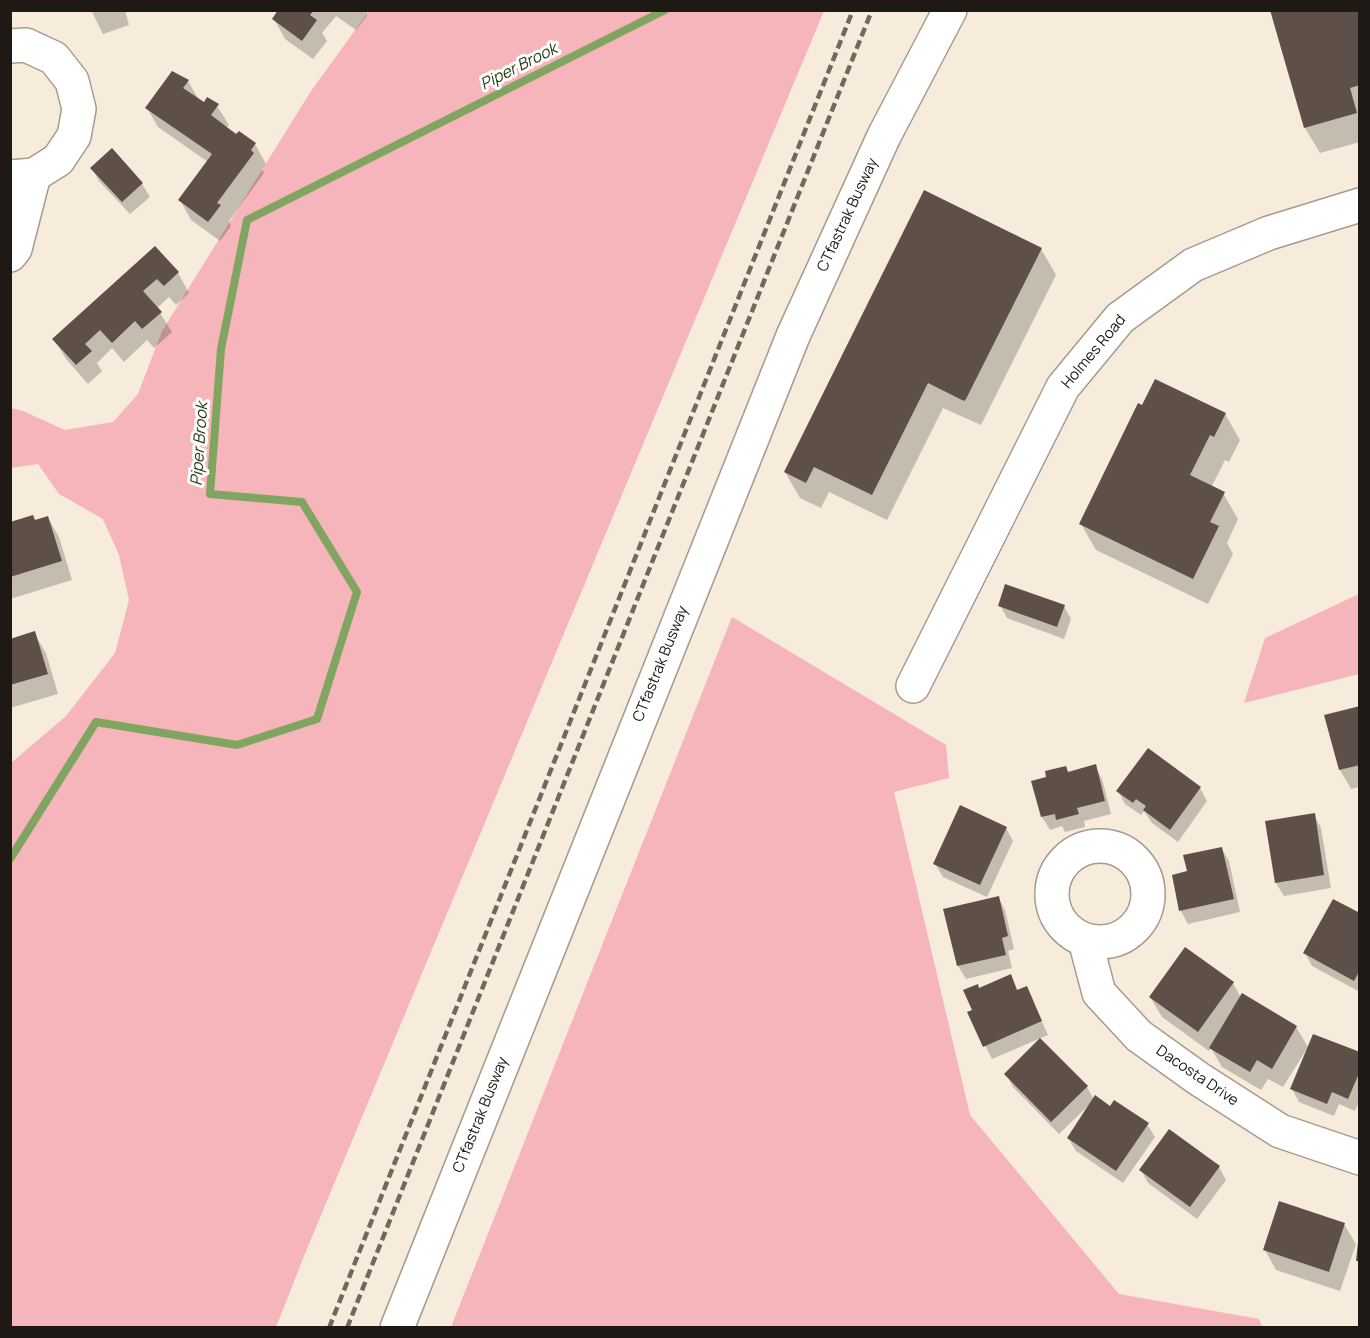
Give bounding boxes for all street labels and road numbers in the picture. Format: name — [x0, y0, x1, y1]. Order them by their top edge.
street label: CTfastrak Busway — [814, 155, 882, 275]
street label: Holmes Road — [1058, 312, 1130, 392]
street label: CTfastrak Busway — [630, 603, 692, 725]
street label: Dacosta Drive — [1152, 1042, 1242, 1110]
street label: CTfastrak Busway — [450, 1054, 512, 1176]

